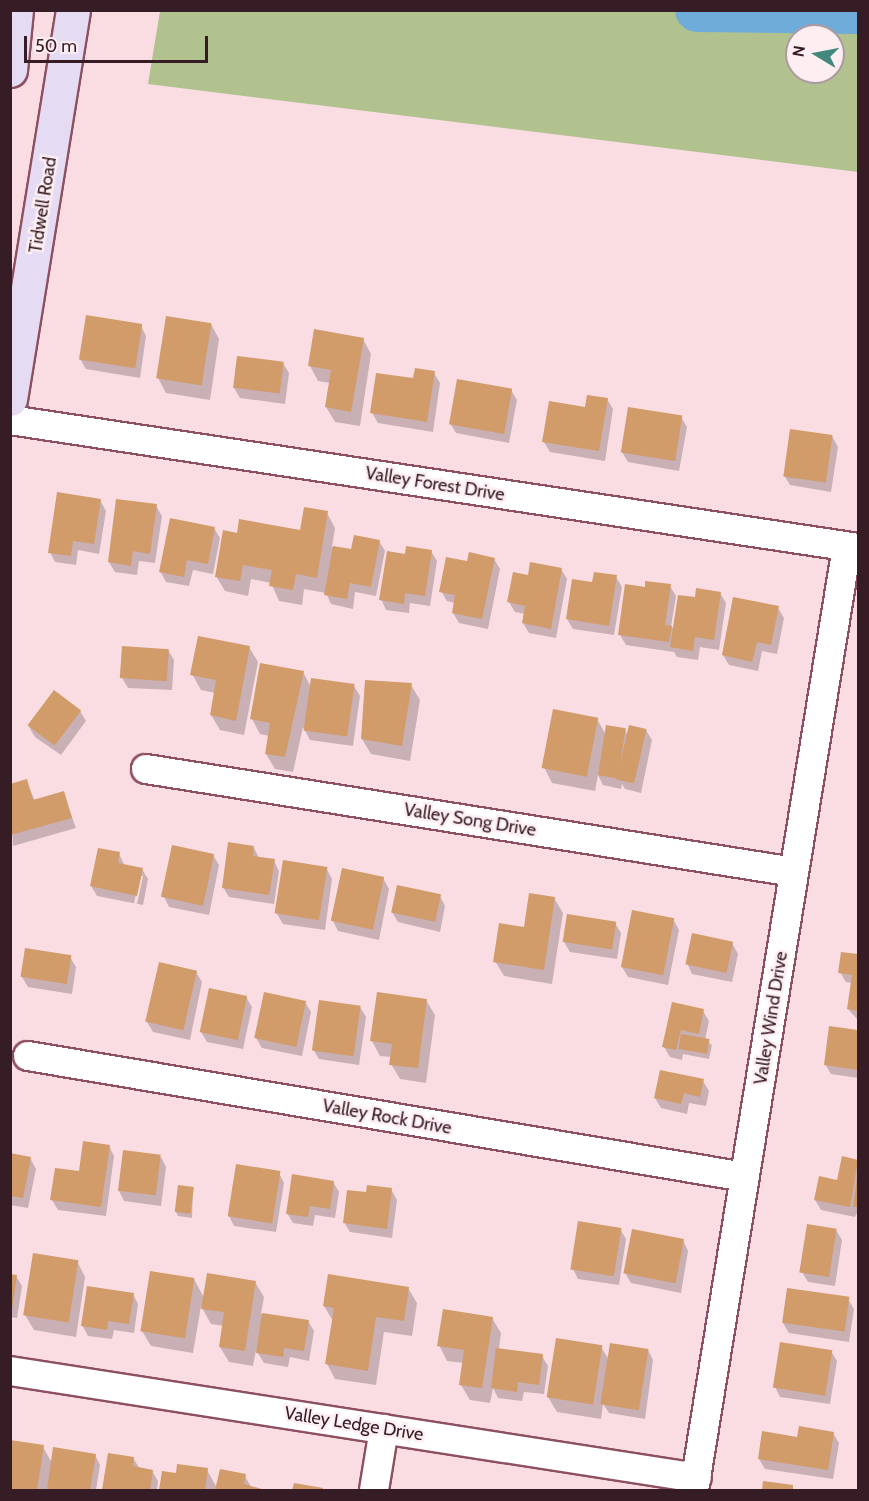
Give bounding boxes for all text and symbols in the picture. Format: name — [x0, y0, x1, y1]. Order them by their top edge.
scale bar — [27, 24, 212, 62]
north arrow — [785, 24, 845, 84]
text: 50 m — [35, 35, 77, 57]
text: N — [788, 44, 809, 58]
street label: Tidwell Road — [25, 155, 61, 255]
street label: Valley Forest Drive — [364, 462, 506, 506]
street label: Valley Song Drive — [402, 799, 538, 841]
street label: Valley Wind Drive — [750, 950, 792, 1086]
street label: Valley Rock Drive — [321, 1095, 453, 1139]
street label: Valley Ledge Drive — [283, 1402, 425, 1446]

